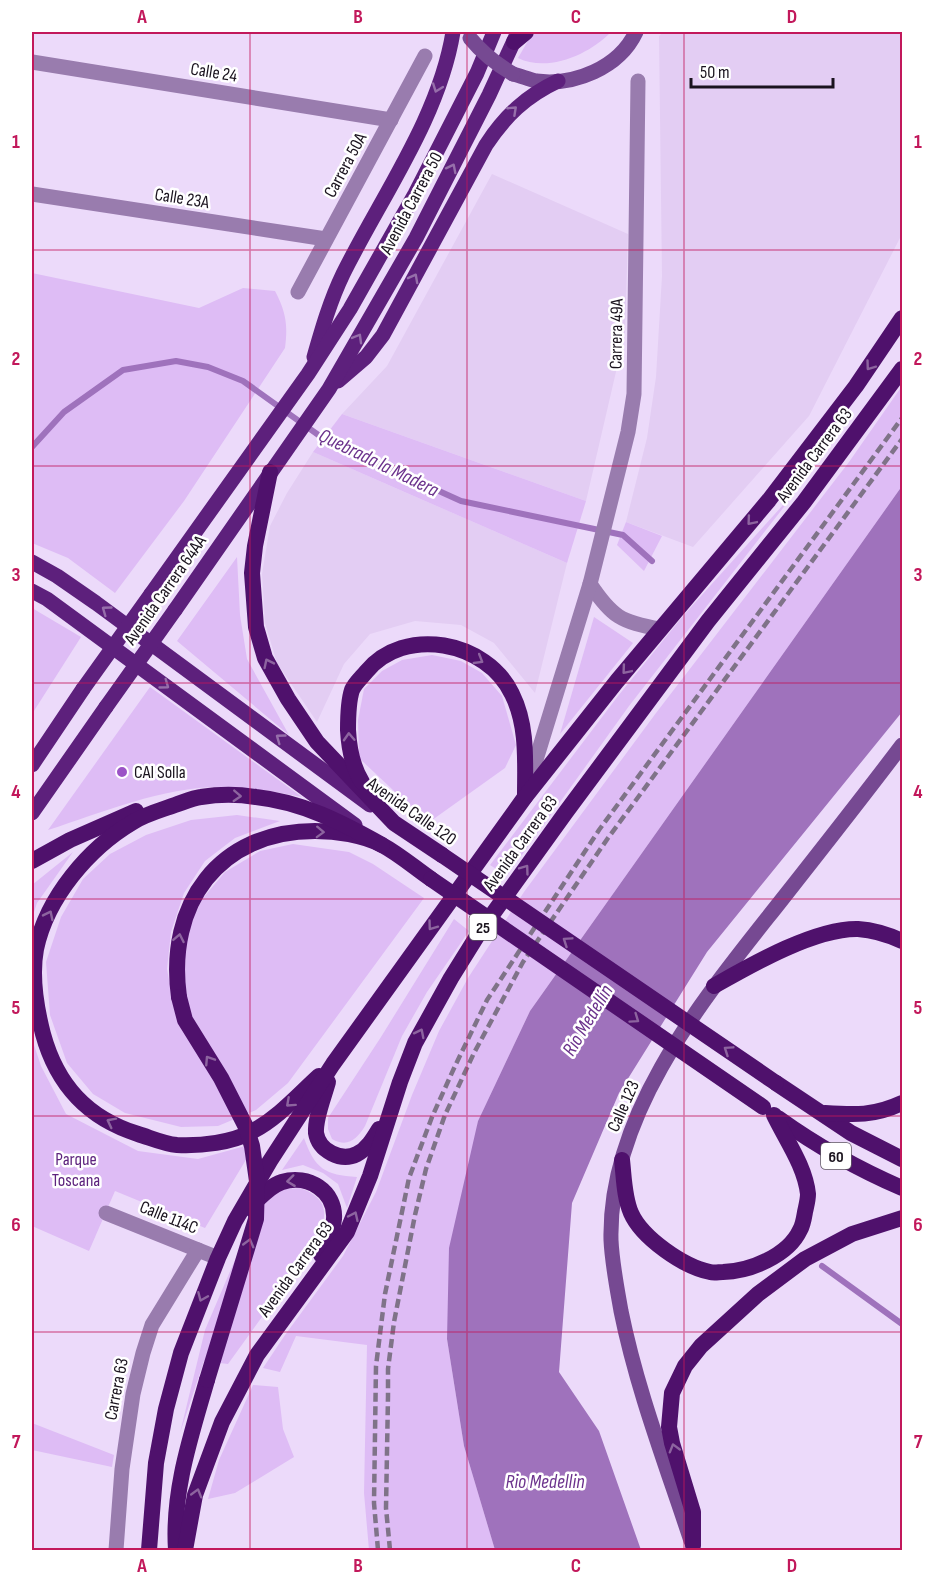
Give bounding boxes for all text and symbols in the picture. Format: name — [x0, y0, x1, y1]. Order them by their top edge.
text: A — [136, 5, 147, 29]
text: B — [353, 5, 363, 29]
text: C — [571, 5, 581, 29]
text: D — [787, 5, 797, 29]
scale bar — [691, 51, 834, 89]
street label: Calle 24 — [189, 58, 239, 87]
text: 50 m — [700, 62, 730, 83]
one-way arrow — [432, 82, 445, 93]
one-way arrow — [506, 106, 517, 117]
street label: Carrera 50A — [320, 129, 371, 201]
text: 1 — [12, 130, 20, 154]
text: 1 — [914, 130, 922, 154]
street label: Avenida Carrera 50 — [375, 149, 447, 259]
one-way arrow — [445, 163, 456, 174]
street label: Calle 23A — [153, 184, 211, 213]
one-way arrow — [407, 273, 418, 284]
street label: Carrera 49A — [605, 298, 628, 369]
one-way arrow — [351, 334, 362, 344]
text: 2 — [12, 347, 20, 371]
text: 2 — [914, 347, 922, 371]
one-way arrow — [866, 360, 877, 371]
street label: Avenida Carrera 63 — [772, 404, 857, 507]
water label: Quebrada la Madera — [315, 423, 443, 502]
one-way arrow — [748, 514, 759, 525]
street label: Avenida Carrera 64AA — [119, 531, 211, 650]
text: 3 — [12, 563, 21, 587]
text: 3 — [914, 563, 923, 587]
one-way arrow — [102, 606, 113, 617]
one-way arrow — [473, 652, 483, 664]
one-way arrow — [264, 658, 276, 669]
one-way arrow — [622, 663, 633, 674]
one-way arrow — [158, 678, 169, 689]
one-way arrow — [342, 732, 355, 741]
one-way arrow — [275, 735, 286, 746]
place label: CAI Solla — [134, 762, 186, 783]
marker: CAI Solla — [115, 765, 129, 779]
street label: Avenida Calle 120 — [362, 772, 460, 850]
text: 4 — [11, 780, 21, 804]
text: 4 — [913, 780, 923, 804]
one-way arrow — [233, 789, 242, 802]
street label: Avenida Carrera 63 — [478, 792, 562, 896]
one-way arrow — [316, 825, 325, 838]
one-way arrow — [518, 865, 529, 876]
one-way arrow — [41, 911, 53, 922]
road number: 25 — [470, 914, 496, 940]
one-way arrow — [428, 920, 439, 931]
one-way arrow — [172, 934, 185, 944]
one-way arrow — [562, 937, 573, 948]
water label: Río Medellín — [557, 981, 618, 1060]
text: 5 — [12, 996, 21, 1020]
text: 5 — [914, 996, 923, 1020]
one-way arrow — [629, 1012, 639, 1024]
one-way arrow — [413, 1029, 424, 1040]
one-way arrow — [723, 1046, 734, 1057]
one-way arrow — [206, 1056, 217, 1067]
street label: Calle 123 — [603, 1077, 644, 1135]
one-way arrow — [286, 1096, 297, 1107]
one-way arrow — [106, 1118, 117, 1129]
road number: 60 — [821, 1143, 851, 1169]
park label: Parque Toscana — [52, 1149, 100, 1191]
one-way arrow — [286, 1175, 296, 1187]
street label: Calle 114C — [137, 1196, 201, 1239]
one-way arrow — [347, 1212, 359, 1223]
text: 6 — [11, 1213, 21, 1237]
text: 6 — [913, 1213, 923, 1237]
street label: Avenida Carrera 63 — [253, 1218, 337, 1322]
one-way arrow — [242, 1239, 255, 1249]
one-way arrow — [197, 1291, 209, 1302]
street label: Carrera 63 — [100, 1356, 133, 1422]
text: 7 — [12, 1430, 21, 1454]
text: 7 — [914, 1430, 923, 1454]
one-way arrow — [669, 1443, 681, 1454]
water label: Rio Medellin — [505, 1470, 585, 1494]
one-way arrow — [189, 1488, 202, 1498]
text: A — [136, 1554, 147, 1578]
text: B — [353, 1554, 363, 1578]
text: C — [571, 1554, 581, 1578]
text: D — [787, 1554, 797, 1578]

